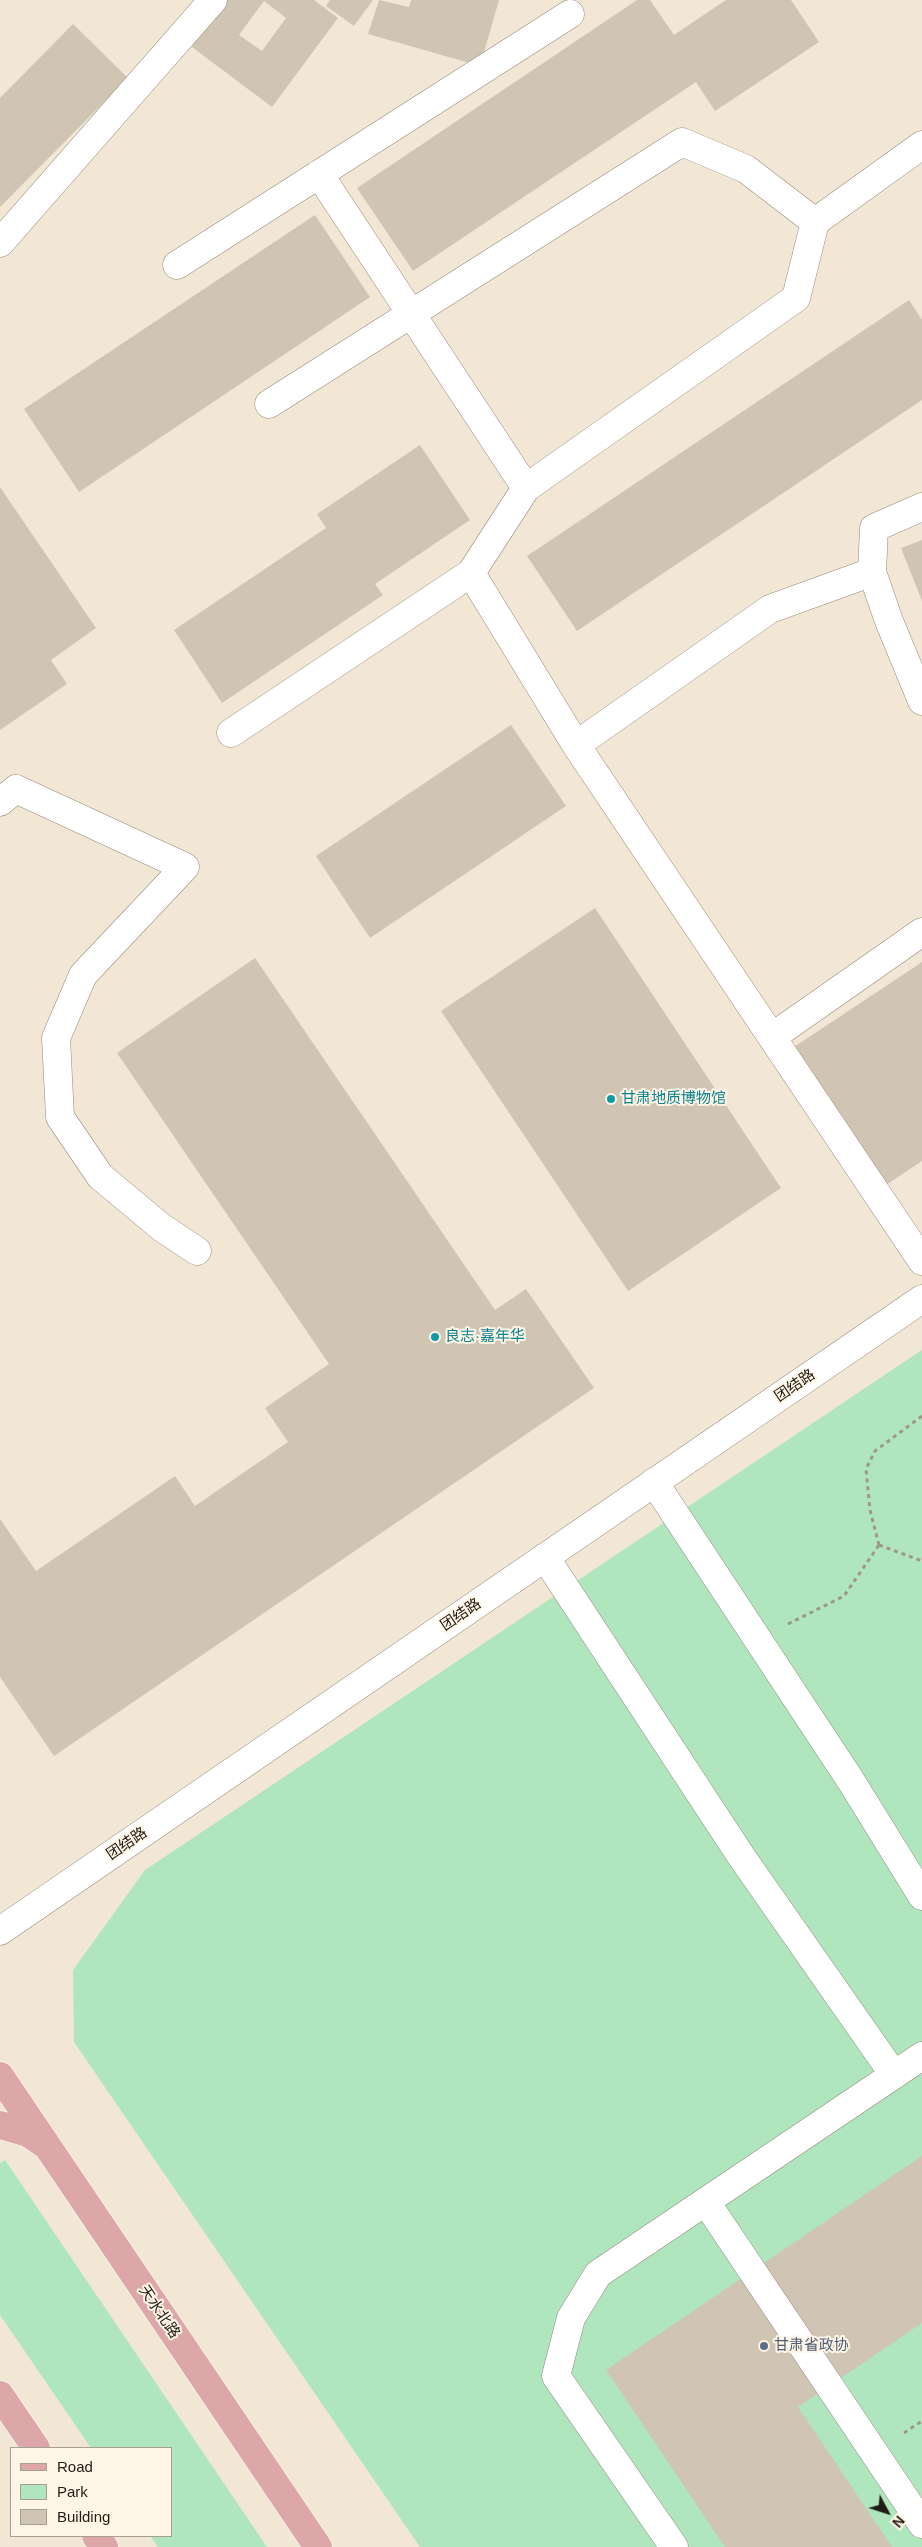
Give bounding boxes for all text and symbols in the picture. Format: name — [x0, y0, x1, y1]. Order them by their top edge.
place label: 甘肃地质博物馆 — [621, 1090, 726, 1108]
marker: 甘肃地质博物馆 — [605, 1093, 617, 1105]
place label: 良志·嘉年华 — [445, 1328, 525, 1346]
marker: 良志·嘉年华 — [429, 1331, 441, 1343]
street label: 团结路 — [771, 1366, 819, 1406]
street label: 团结路 — [437, 1595, 485, 1635]
street label: 团结路 — [103, 1824, 151, 1864]
street label: 天水北路 — [135, 2282, 183, 2342]
place label: 甘肃省政协 — [774, 2337, 849, 2355]
marker: 甘肃省政协 — [758, 2340, 770, 2352]
legend — [10, 2447, 172, 2537]
text: Road — [57, 2458, 93, 2475]
text: Park — [57, 2483, 88, 2500]
north arrow — [862, 2487, 912, 2537]
text: Building — [57, 2508, 110, 2525]
text: N — [889, 2513, 908, 2531]

